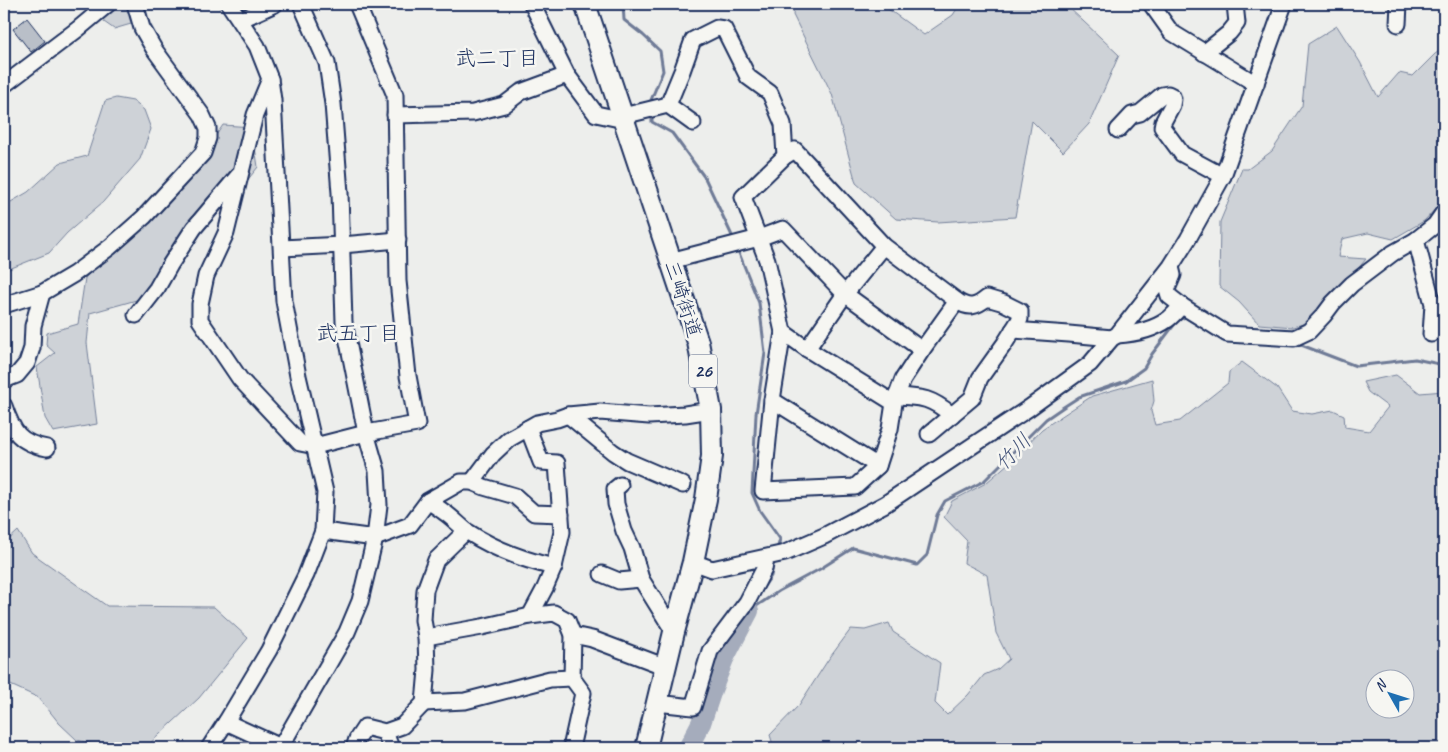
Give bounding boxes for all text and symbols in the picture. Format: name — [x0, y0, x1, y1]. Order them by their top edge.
district label: 武二丁目 — [455, 45, 539, 71]
street label: 三崎街道 — [659, 257, 707, 341]
district label: 武五丁目 — [316, 320, 400, 346]
road number: 26 — [689, 354, 717, 388]
water label: 竹川 — [989, 428, 1037, 476]
north arrow — [1366, 670, 1416, 720]
text: N — [1371, 676, 1391, 695]

